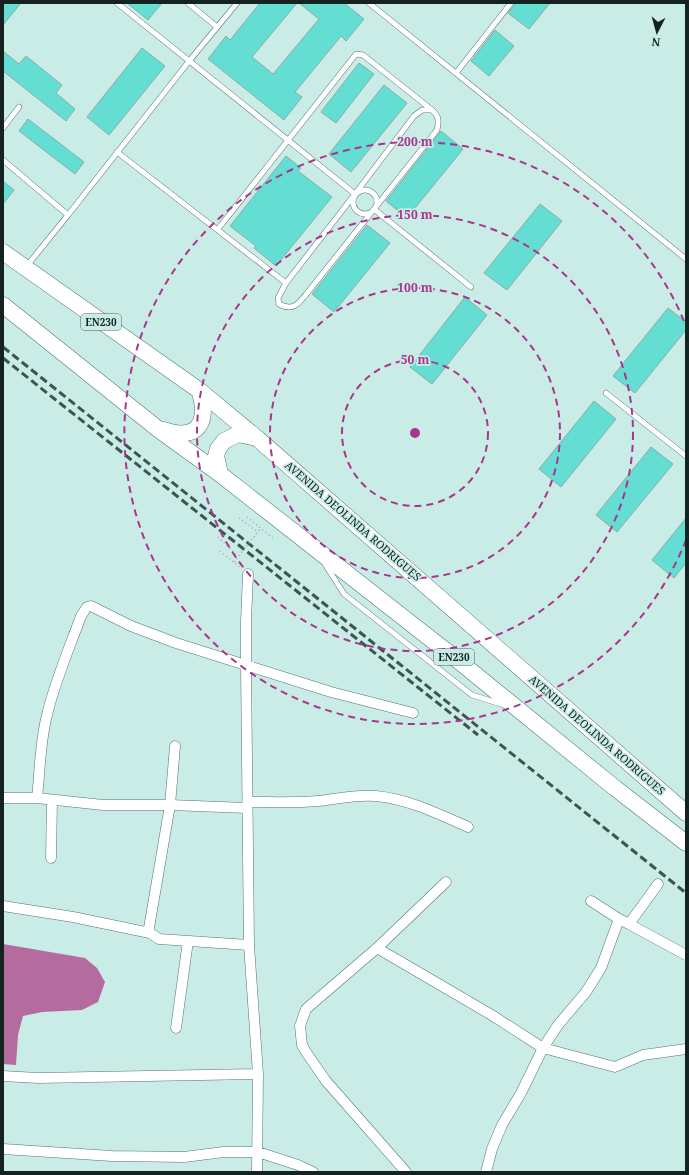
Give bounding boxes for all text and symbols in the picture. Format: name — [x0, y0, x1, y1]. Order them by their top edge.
north arrow — [637, 12, 677, 52]
text: N — [650, 34, 661, 50]
text: 200 m — [397, 133, 433, 150]
text: 150 m — [397, 206, 433, 223]
text: 100 m — [397, 279, 433, 296]
road number: EN230 — [81, 314, 121, 330]
text: 50 m — [401, 351, 429, 368]
centre of rings — [408, 426, 422, 440]
street label: AVENIDA DEOLINDA RODRIGUES — [282, 457, 425, 584]
road number: EN230 — [434, 649, 474, 665]
street label: AVENIDA DEOLINDA RODRIGUES — [526, 671, 669, 798]

